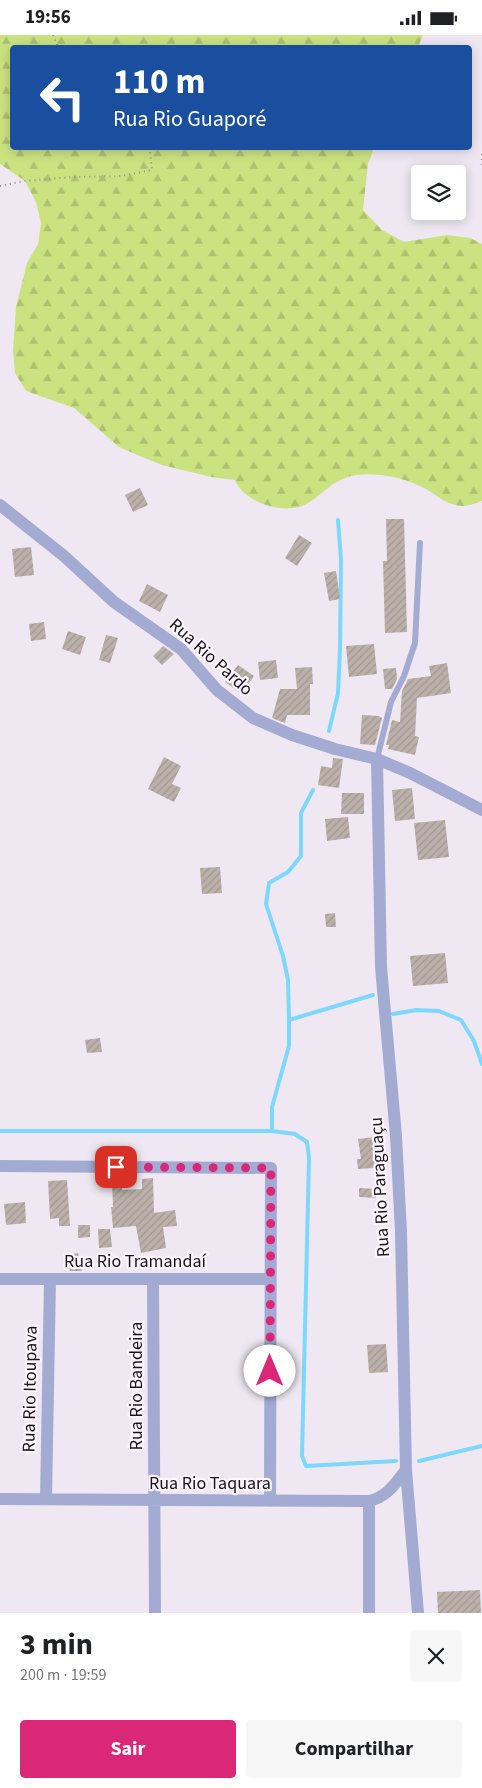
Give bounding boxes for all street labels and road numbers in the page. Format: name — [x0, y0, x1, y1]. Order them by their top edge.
street label: Rua Rio Pardo — [164, 613, 258, 701]
street label: Rua Rio Paraguaçu — [364, 1116, 396, 1258]
street label: Rua Rio Tramandaí — [64, 1249, 206, 1274]
street label: Rua Rio Bandeira — [124, 1322, 149, 1450]
street label: Rua Rio Itoupava — [16, 1325, 44, 1453]
street label: Rua Rio Taquara — [149, 1471, 271, 1496]

